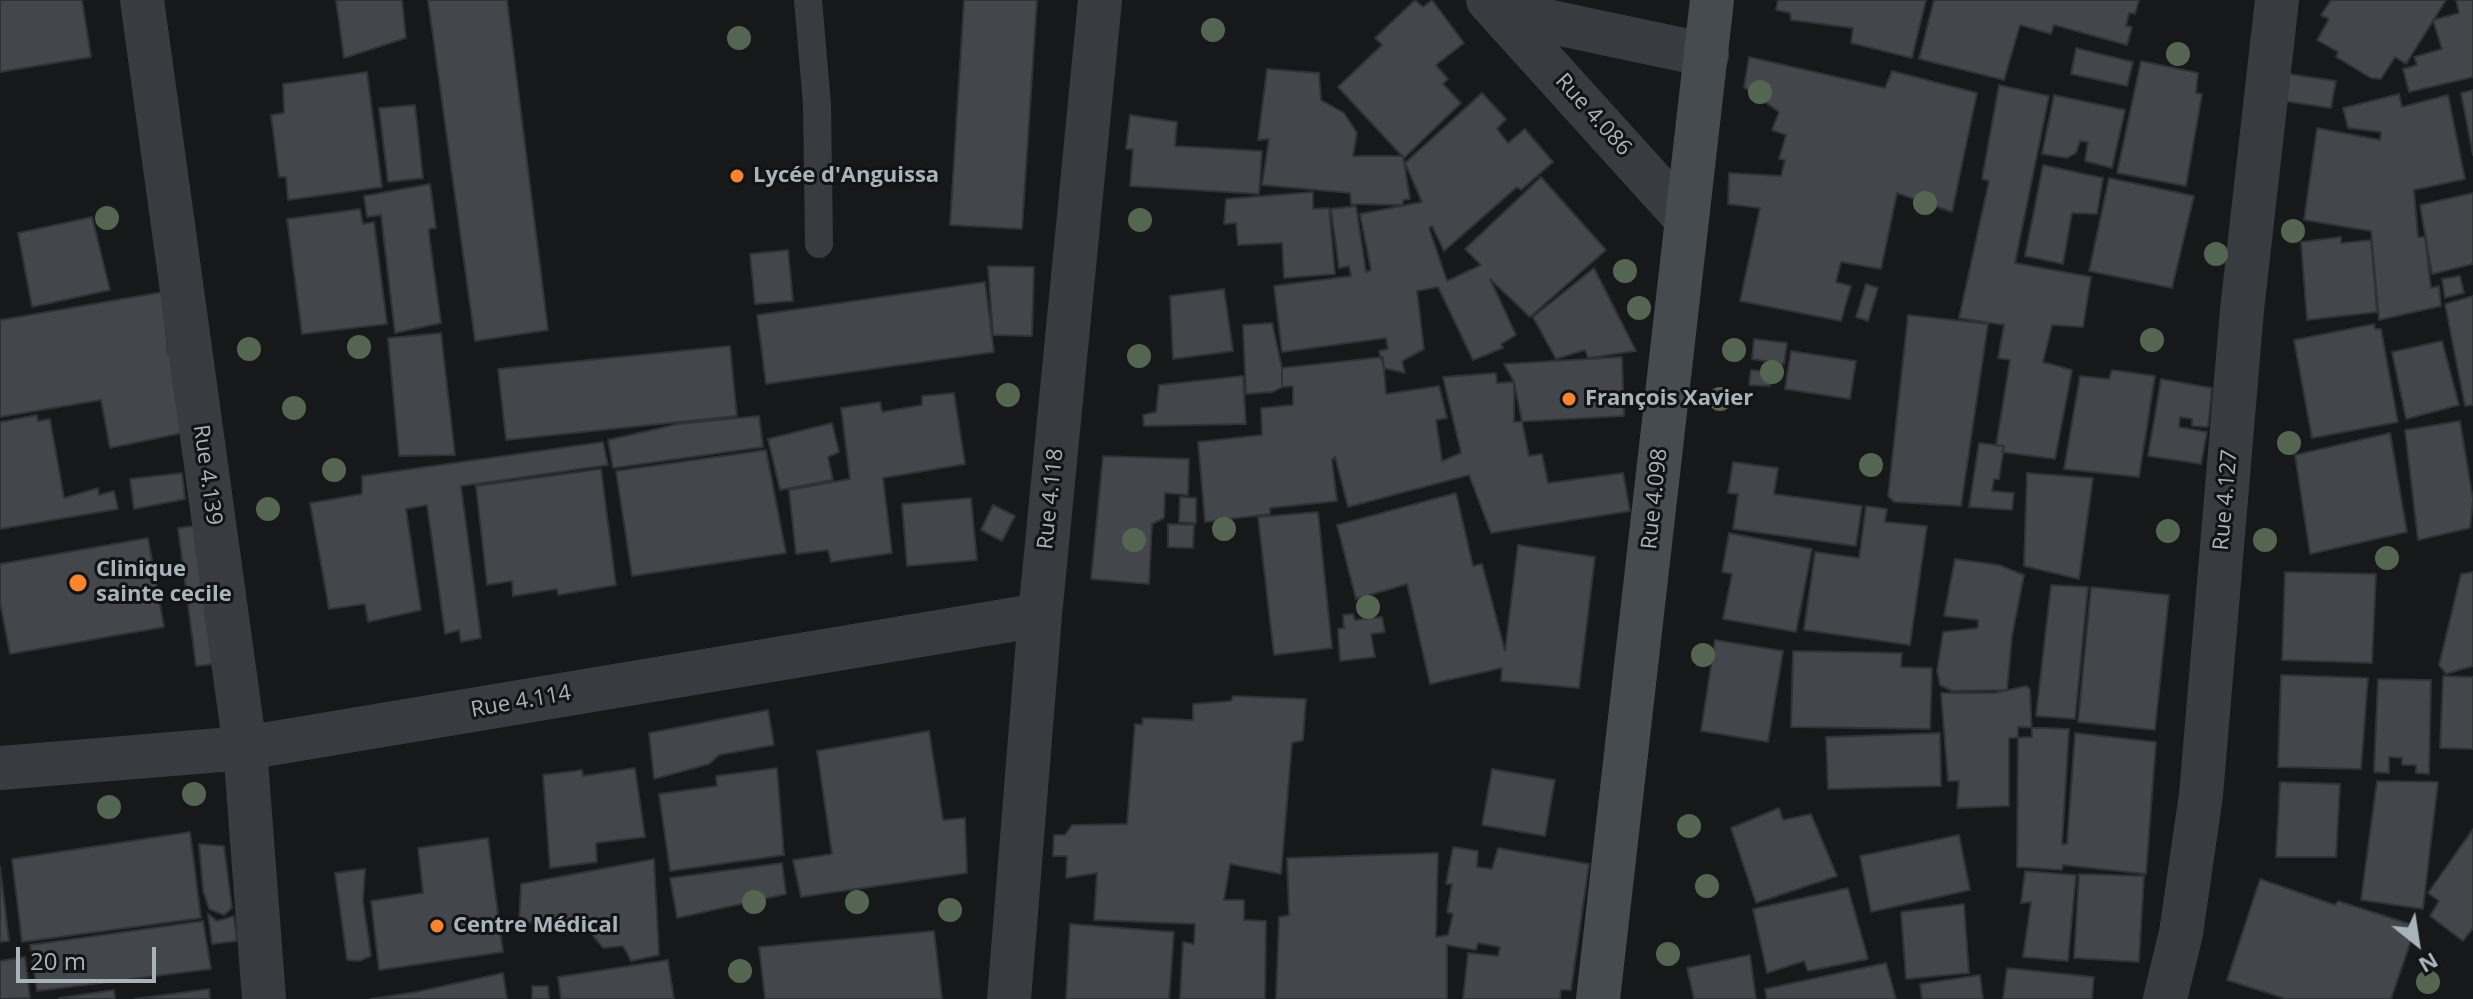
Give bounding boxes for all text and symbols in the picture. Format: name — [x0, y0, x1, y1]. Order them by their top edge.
street label: Rue 4.086 — [1549, 69, 1637, 161]
place label: Lycée d'Anguissa — [753, 163, 939, 189]
marker: Lycée d'Anguissa — [728, 167, 746, 185]
place label: François Xavier — [1585, 386, 1753, 412]
marker: François Xavier — [1560, 390, 1578, 408]
street label: Rue 4.139 — [187, 423, 227, 527]
street label: Rue 4.118 — [1033, 447, 1069, 551]
street label: Rue 4.098 — [1637, 447, 1673, 551]
street label: Rue 4.127 — [2208, 448, 2244, 552]
place label: Clinique sainte cecile — [96, 557, 232, 608]
marker: Clinique sainte cecile — [67, 572, 89, 594]
street label: Rue 4.114 — [469, 680, 573, 724]
north arrow — [2377, 903, 2457, 983]
place label: Centre Médical — [453, 913, 618, 939]
marker: Centre Médical — [428, 917, 446, 935]
scale bar — [20, 931, 160, 981]
text: 20 m — [30, 944, 86, 977]
text: N — [2414, 946, 2444, 981]

